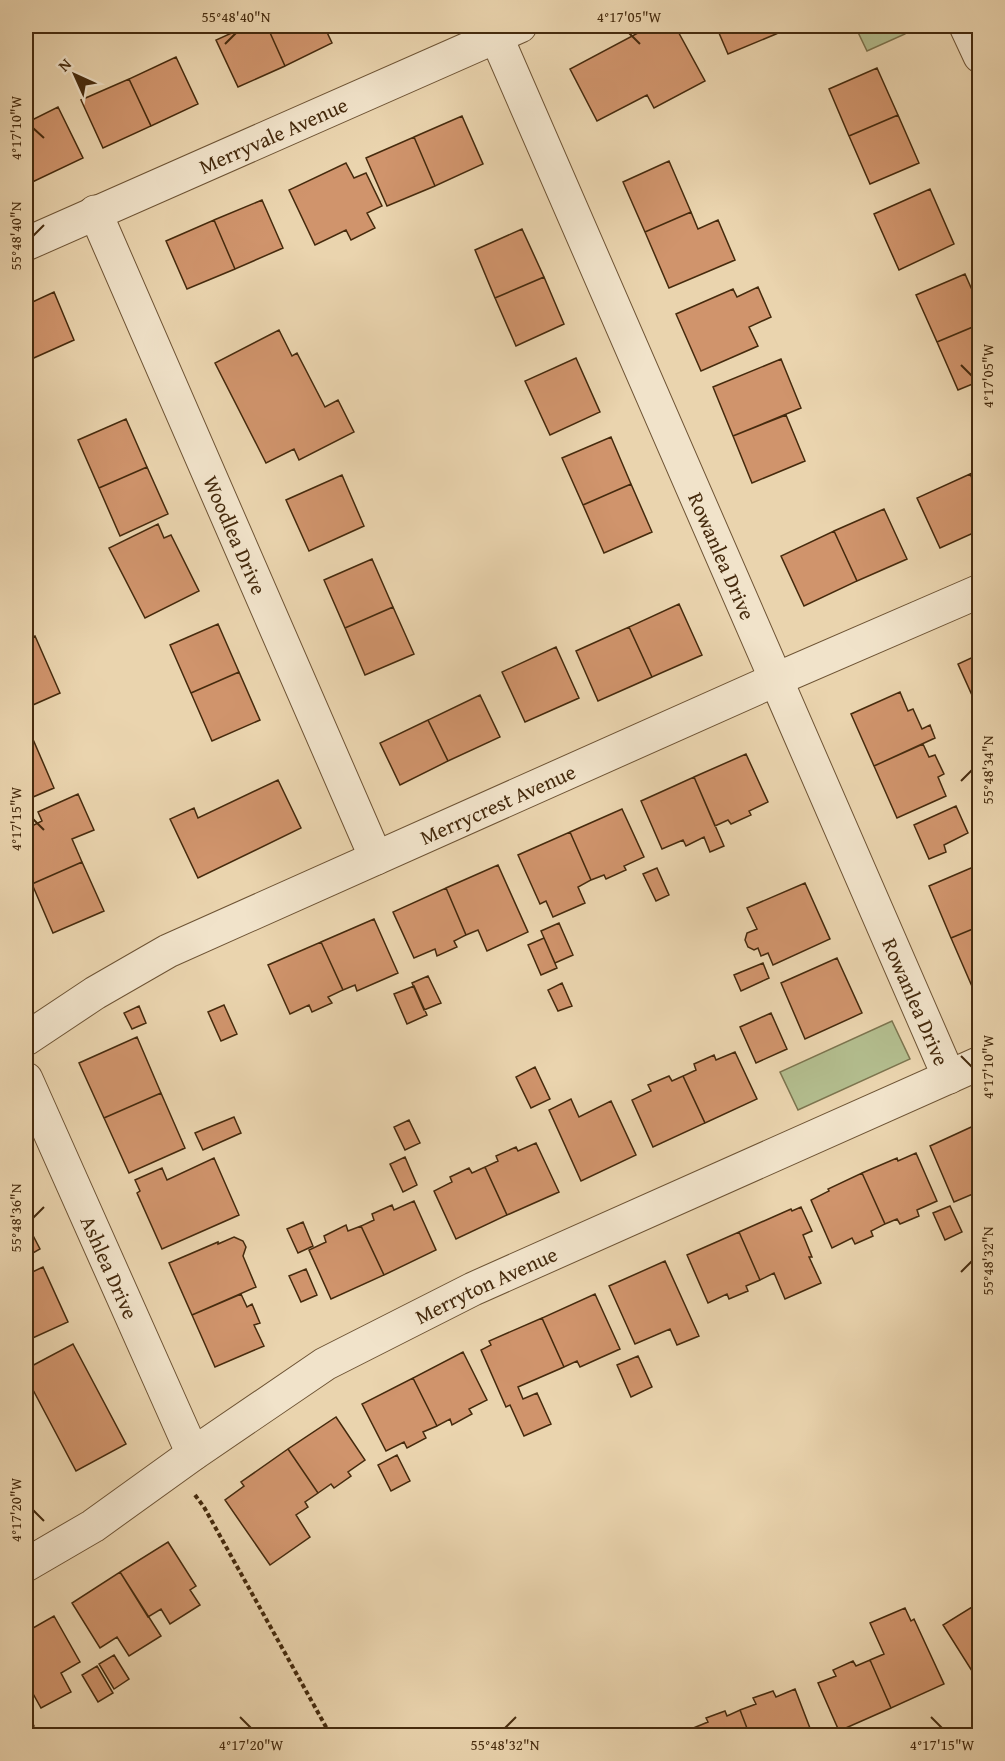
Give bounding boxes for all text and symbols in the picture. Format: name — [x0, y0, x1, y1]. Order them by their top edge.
text: 55°48'40"N — [202, 6, 271, 27]
text: 4°17'05"W — [597, 6, 662, 27]
north arrow — [45, 45, 105, 105]
text: N — [52, 52, 77, 77]
street label: Merryvale Avenue — [194, 88, 353, 181]
text: 4°17'10"W — [5, 95, 26, 160]
text: 55°48'40"N — [5, 201, 26, 270]
text: 4°17'05"W — [977, 343, 998, 408]
street label: Woodlea Drive — [196, 470, 275, 599]
street label: Rowanlea Drive — [681, 487, 764, 625]
text: 55°48'34"N — [977, 735, 998, 804]
street label: Merrycrest Avenue — [415, 756, 580, 852]
text: 4°17'15"W — [5, 786, 26, 851]
street label: Rowanlea Drive — [875, 933, 958, 1070]
text: 4°17'10"W — [977, 1034, 998, 1099]
text: 55°48'36"N — [5, 1183, 26, 1252]
street label: Ashlea Drive — [73, 1210, 146, 1324]
text: 55°48'32"N — [977, 1226, 998, 1295]
street label: Merryton Avenue — [409, 1238, 562, 1331]
text: 4°17'20"W — [5, 1477, 26, 1542]
text: 4°17'20"W — [219, 1734, 284, 1755]
text: 55°48'32"N — [471, 1734, 540, 1755]
text: 4°17'15"W — [910, 1734, 975, 1755]

